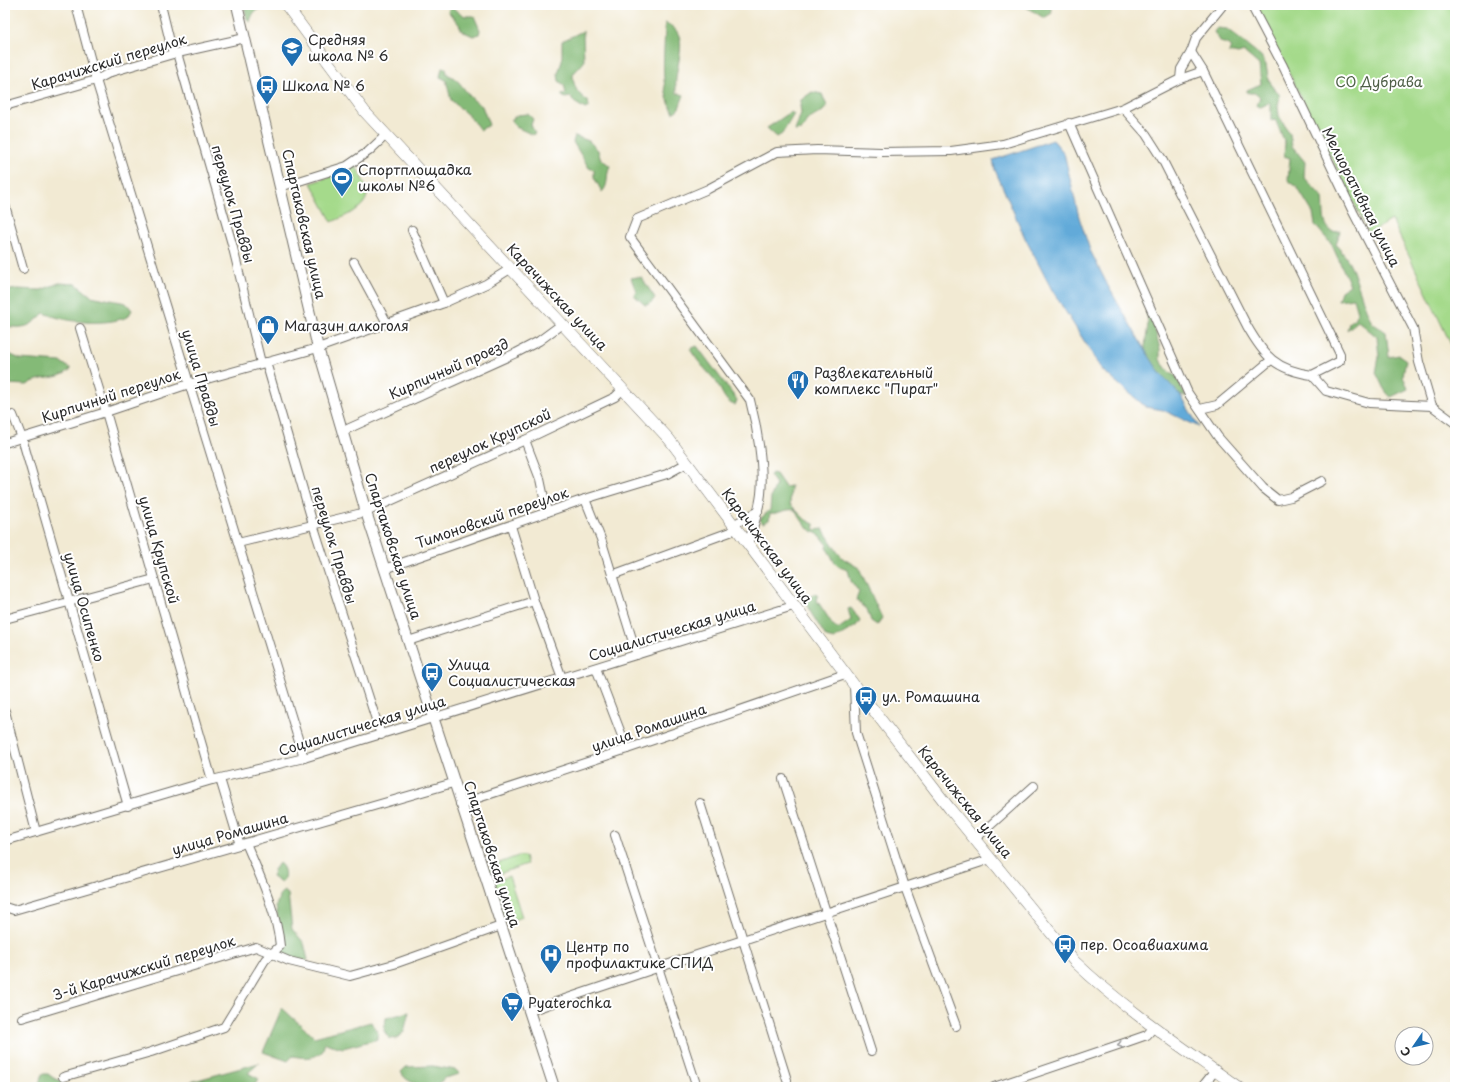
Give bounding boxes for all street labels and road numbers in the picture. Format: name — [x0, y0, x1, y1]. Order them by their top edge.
street label: Карачижский переулок — [29, 28, 190, 95]
street label: Мелиоративная улица — [1317, 123, 1406, 271]
street label: переулок Правды — [207, 142, 260, 265]
street label: Спартаковская улица — [277, 147, 332, 301]
street label: Карачижская улица — [502, 238, 613, 355]
street label: улица Правды — [177, 327, 226, 429]
street label: Кирпичный проезд — [386, 333, 512, 404]
street label: Кирпичный переулок — [39, 363, 184, 428]
street label: переулок Крупской — [425, 403, 554, 478]
street label: Спартаковская улица — [360, 470, 427, 622]
street label: Тимоновский переулок — [413, 481, 572, 553]
street label: переулок Правды — [307, 483, 362, 606]
street label: Карачижская улица — [717, 484, 818, 608]
street label: улица Крупской — [134, 493, 185, 606]
street label: улица Осипенко — [59, 550, 110, 664]
street label: Социалистическая улица — [586, 595, 758, 666]
street label: Социалистическая улица — [276, 690, 448, 761]
street label: улица Ромашина — [589, 698, 709, 757]
street label: Карачижская улица — [913, 741, 1018, 863]
street label: Спартаковская улица — [459, 778, 526, 930]
street label: улица Ромашина — [169, 807, 291, 860]
street label: 3-й Карачижский переулок — [50, 930, 238, 1005]

